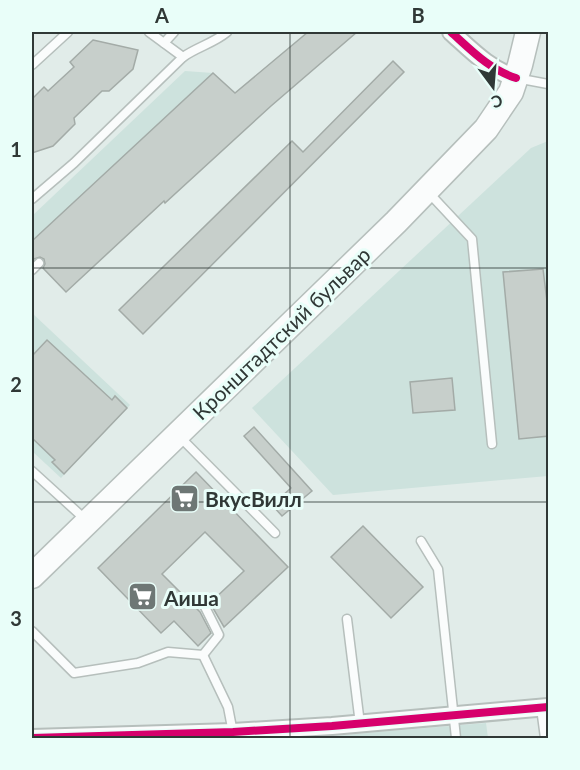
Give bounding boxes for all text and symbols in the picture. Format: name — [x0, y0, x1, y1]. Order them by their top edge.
text: A — [154, 3, 169, 27]
text: B — [411, 3, 425, 27]
north arrow — [463, 57, 523, 117]
text: С — [489, 91, 505, 113]
text: 1 — [10, 137, 22, 161]
street label: Кронштадтский бульвар — [187, 242, 375, 424]
text: 2 — [10, 372, 22, 396]
supermarket icon: ВкусВилл — [168, 482, 200, 514]
place label: ВкусВилл — [205, 486, 302, 511]
supermarket icon: Аиша — [127, 581, 159, 613]
place label: Аиша — [163, 585, 219, 610]
text: 3 — [10, 606, 22, 630]

